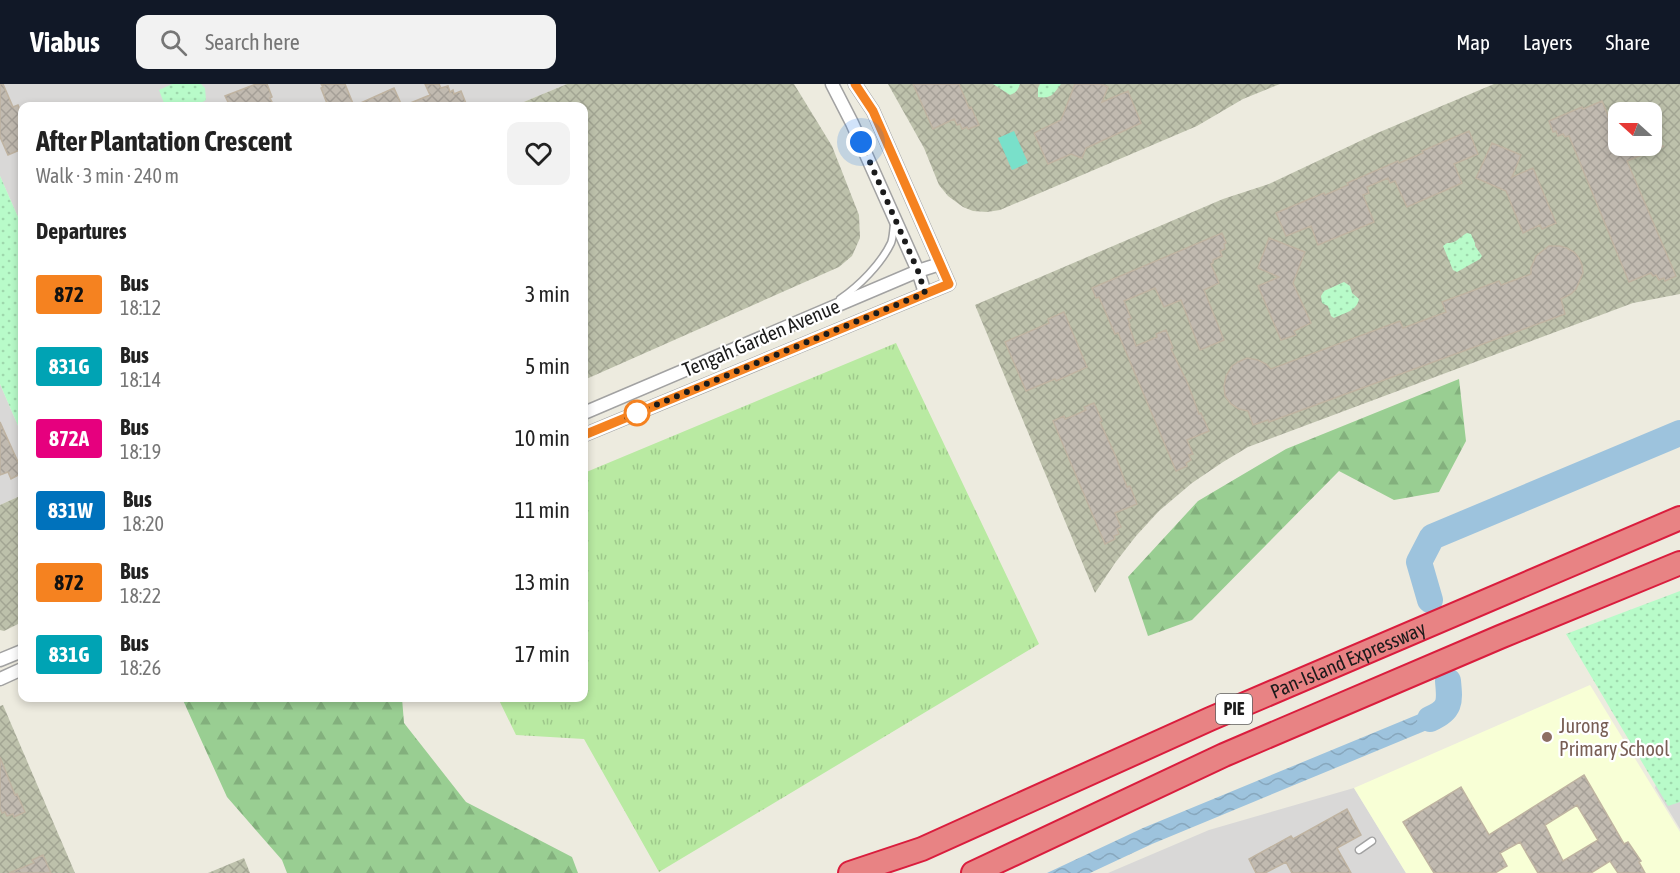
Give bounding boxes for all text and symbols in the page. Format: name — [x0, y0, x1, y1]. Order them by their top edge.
search box — [136, 15, 556, 69]
text: Viabus — [30, 26, 100, 58]
icon: search — [157, 26, 190, 59]
text: Search here — [205, 29, 300, 55]
text: Map — [1456, 30, 1490, 54]
text: Layers — [1523, 30, 1573, 54]
text: Share — [1606, 30, 1650, 54]
north arrow — [1608, 102, 1662, 156]
map controls — [1608, 102, 1662, 156]
button: heart — [507, 122, 570, 185]
text: After Plantation Crescent — [36, 125, 292, 157]
your location — [846, 127, 876, 157]
text: Walk · 3 min · 240 m — [36, 164, 179, 187]
text: Departures — [36, 218, 126, 244]
text: Bus — [120, 270, 149, 296]
text: 3 min — [525, 281, 570, 307]
text: 872 — [54, 282, 84, 306]
street label: Tengah Garden Avenue — [679, 294, 843, 381]
text: 18:12 — [120, 296, 161, 319]
text: Bus — [120, 342, 149, 368]
text: 5 min — [525, 353, 570, 379]
text: 831G — [49, 354, 89, 378]
text: 18:14 — [120, 368, 161, 391]
unlabelled marker — [624, 400, 650, 426]
text: Bus — [120, 414, 149, 440]
text: 10 min — [515, 425, 570, 451]
text: 872A — [49, 426, 89, 450]
text: 18:19 — [120, 440, 161, 463]
text: Bus — [123, 486, 152, 512]
text: 11 min — [515, 497, 570, 523]
text: 831W — [48, 498, 93, 522]
text: 18:20 — [123, 512, 164, 535]
text: Bus — [120, 558, 149, 584]
text: 13 min — [515, 569, 570, 595]
text: 872 — [54, 570, 84, 594]
text: 18:22 — [120, 584, 161, 607]
street label: Pan-Island Expressway — [1267, 616, 1429, 703]
text: Bus — [120, 630, 149, 656]
text: 17 min — [515, 641, 570, 667]
text: 831G — [49, 642, 89, 666]
text: 18:26 — [120, 656, 161, 679]
road number: PIE — [1216, 694, 1252, 724]
place label: Jurong Primary School — [1559, 714, 1670, 760]
marker: Jurong Primary School — [1540, 730, 1554, 744]

